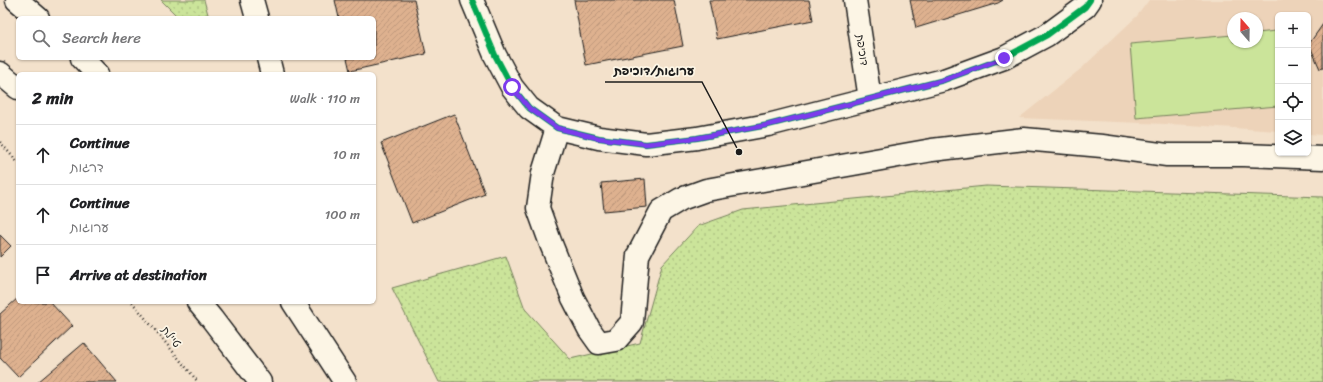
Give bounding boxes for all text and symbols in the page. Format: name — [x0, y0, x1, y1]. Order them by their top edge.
north arrow — [1227, 12, 1263, 48]
map controls — [1275, 12, 1311, 156]
button: + — [1275, 12, 1311, 48]
search box — [16, 16, 376, 60]
text: Search here — [62, 25, 141, 51]
icon: search — [30, 27, 52, 49]
street label: דוכיפת — [850, 32, 874, 67]
button: − — [1275, 48, 1311, 84]
route end — [995, 49, 1013, 67]
callout: ערוגות/דוכיפת — [605, 58, 702, 82]
text: ערוגות/דוכיפת — [613, 60, 695, 82]
route start — [503, 78, 521, 96]
text: 2 min — [32, 83, 73, 113]
button: locate — [1275, 84, 1311, 120]
text: Walk · 110 m — [290, 87, 360, 110]
button: layers — [1275, 120, 1311, 156]
text: Continue — [70, 130, 130, 156]
text: 10 m — [333, 143, 360, 166]
icon: ahead — [32, 144, 54, 166]
text: דרגות — [70, 156, 104, 179]
text: Continue — [70, 190, 130, 216]
text: 100 m — [325, 203, 360, 226]
icon: ahead — [32, 204, 54, 226]
text: ערוגות — [70, 216, 109, 239]
text: Arrive at destination — [70, 262, 207, 288]
icon: arrive — [32, 264, 54, 286]
street label: טיילת — [156, 321, 186, 352]

